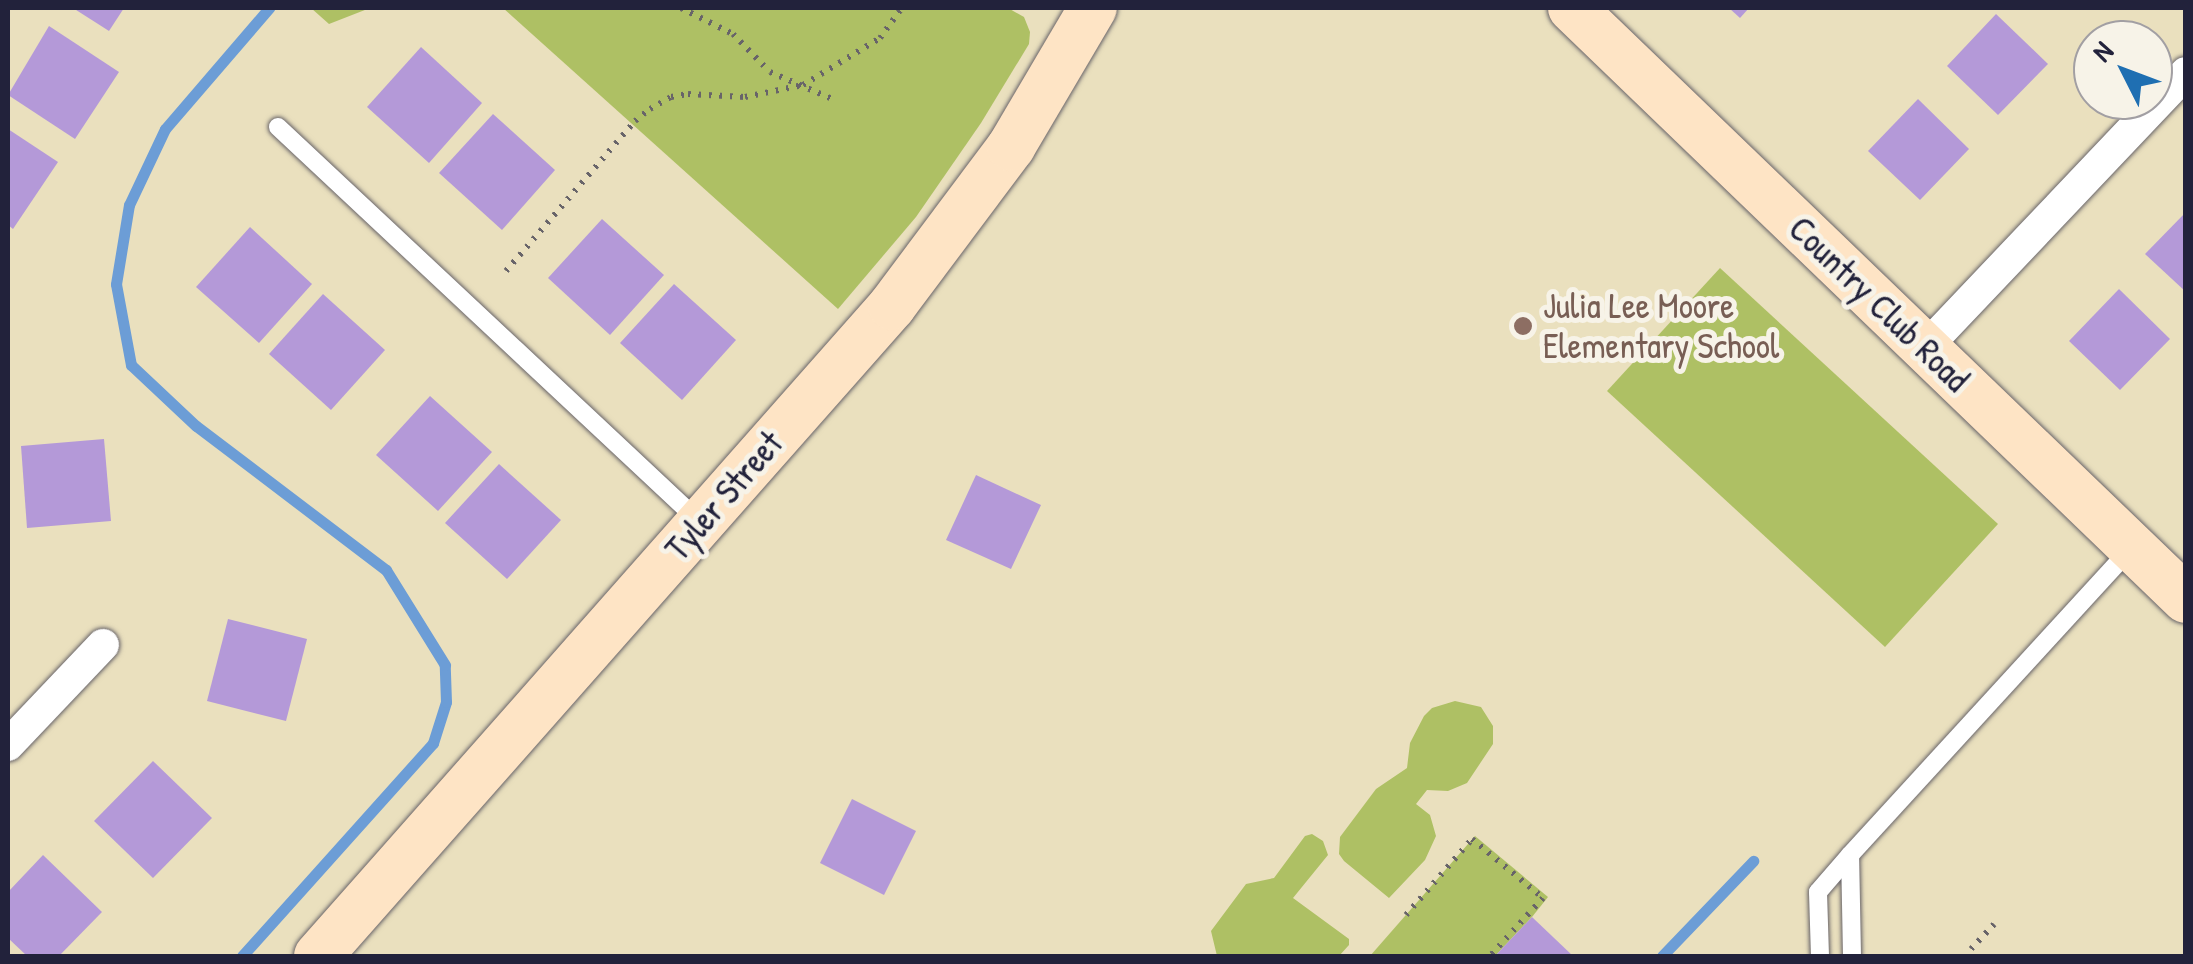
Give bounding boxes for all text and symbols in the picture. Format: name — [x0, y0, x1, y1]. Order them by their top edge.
north arrow — [2073, 20, 2173, 120]
text: N — [2083, 33, 2121, 70]
street label: Country Club Road — [1780, 208, 1978, 400]
place label: Julia Lee Moore Elementary School — [1543, 285, 1779, 367]
marker: Julia Lee Moore Elementary School — [1512, 315, 1534, 337]
street label: Tyler Street — [657, 423, 791, 569]

